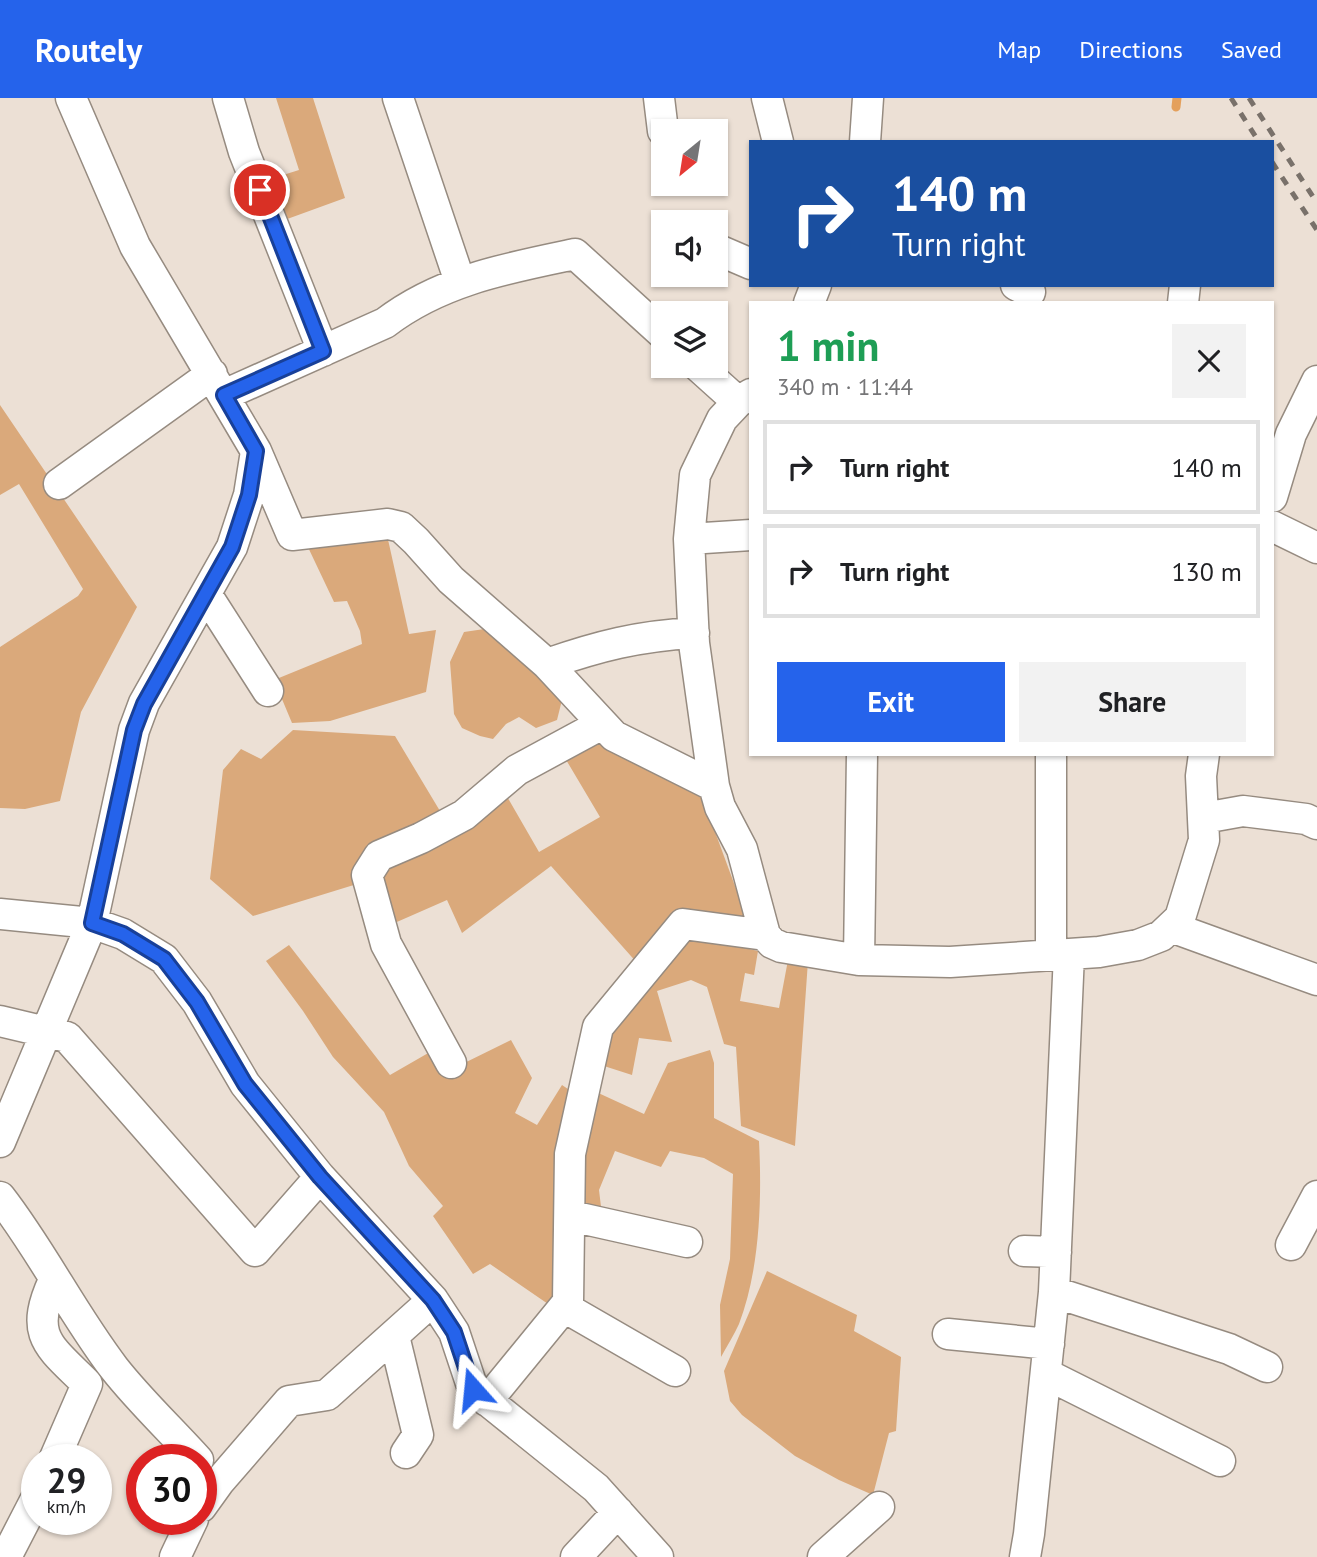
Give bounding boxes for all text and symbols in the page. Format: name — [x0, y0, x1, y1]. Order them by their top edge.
text: Routely — [35, 28, 142, 71]
text: Map — [997, 34, 1041, 65]
text: Directions — [1079, 34, 1183, 65]
text: Saved — [1221, 34, 1282, 65]
north arrow — [651, 119, 728, 196]
map controls — [651, 119, 728, 378]
pin — [230, 160, 290, 220]
text: 140 m — [892, 161, 1027, 225]
icon: right — [777, 168, 868, 259]
icon: arrive — [241, 171, 279, 209]
button: sound — [651, 210, 728, 287]
text: Turn right — [892, 223, 1026, 265]
button: layers — [651, 301, 728, 378]
text: 1 min — [777, 318, 879, 373]
button: close — [1172, 324, 1246, 398]
text: 340 m · 11:44 — [777, 372, 913, 401]
icon: right — [781, 448, 819, 486]
text: Turn right — [840, 451, 949, 484]
text: 140 m — [1171, 451, 1242, 484]
icon: right — [781, 552, 819, 590]
text: Turn right — [840, 555, 949, 588]
text: 130 m — [1171, 555, 1242, 588]
button: Exit — [777, 662, 1005, 742]
button: Share — [1019, 662, 1246, 742]
position arrow — [436, 1352, 510, 1426]
speed limit sign: 30 — [126, 1444, 217, 1535]
text: 29 — [47, 1457, 86, 1503]
text: km/h — [47, 1495, 86, 1518]

